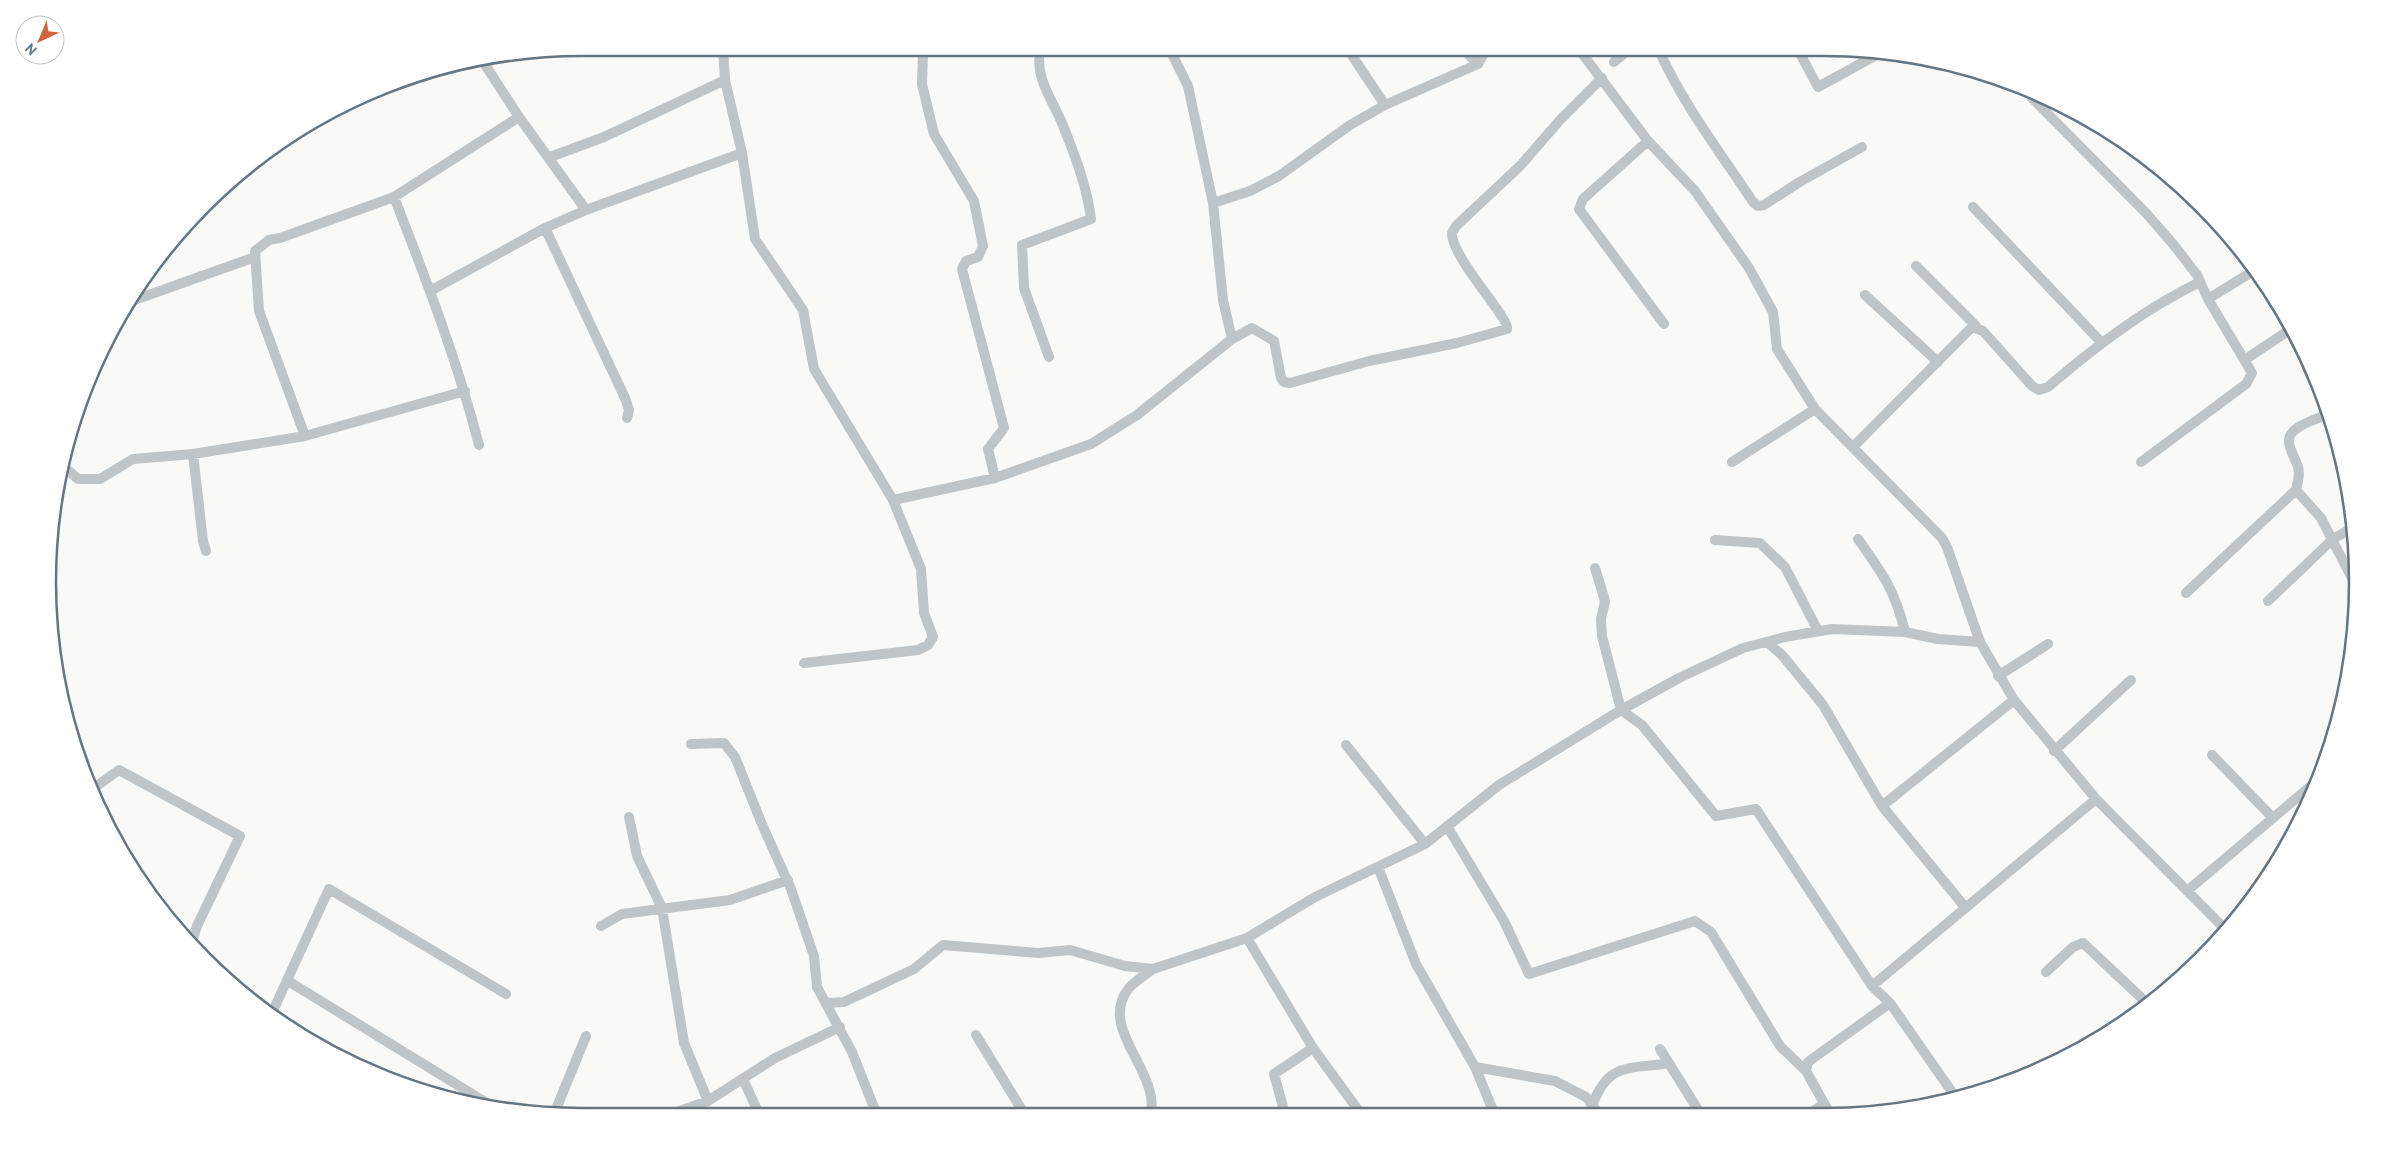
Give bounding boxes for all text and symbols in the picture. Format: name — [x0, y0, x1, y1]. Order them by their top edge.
north arrow — [15, 15, 65, 65]
text: N — [22, 39, 42, 58]

